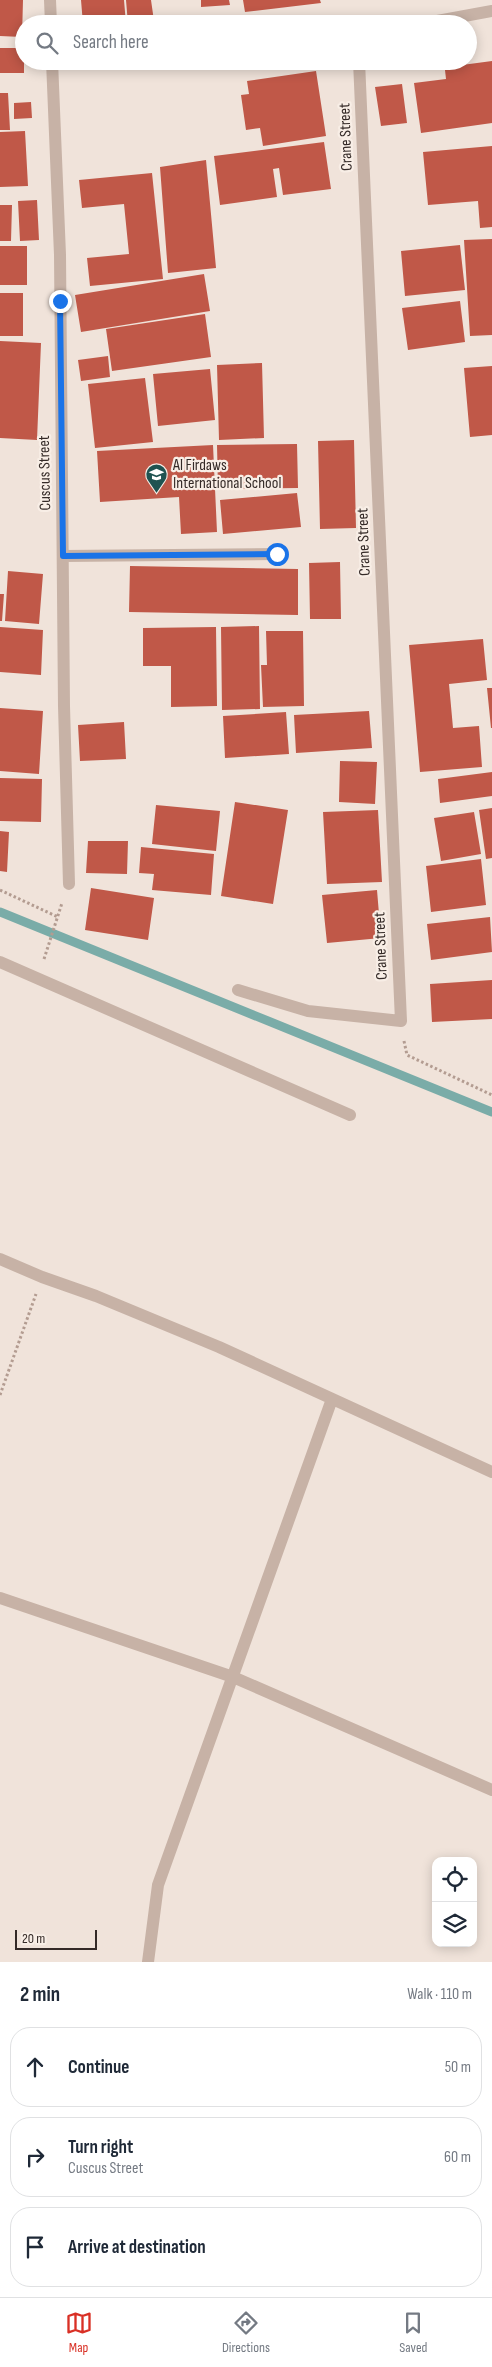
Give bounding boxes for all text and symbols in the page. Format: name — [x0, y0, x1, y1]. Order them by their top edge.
search box — [15, 15, 477, 70]
icon: search — [33, 29, 61, 57]
text: Search here — [73, 31, 149, 54]
street label: Crane Street — [335, 103, 357, 171]
route end — [49, 290, 72, 313]
street label: Cuscus Street — [35, 435, 55, 511]
place label: Al Firdaws International School — [172, 456, 281, 493]
school or university icon: Al Firdaws International School — [145, 462, 169, 493]
street label: Crane Street — [353, 508, 375, 576]
route start — [266, 543, 289, 566]
street label: Crane Street — [370, 912, 392, 980]
map controls — [432, 1857, 477, 1947]
button: locate — [432, 1857, 477, 1902]
button: layers — [432, 1902, 477, 1947]
scale bar — [15, 1927, 98, 1950]
text: 20 m — [22, 1930, 45, 1947]
text: 2 min — [20, 1982, 60, 2007]
text: Walk · 110 m — [407, 1985, 472, 2004]
icon: ahead — [21, 2053, 49, 2081]
text: Continue — [68, 2056, 129, 2079]
text: 50 m — [445, 2058, 471, 2077]
text: Turn right — [68, 2136, 133, 2159]
icon: right — [21, 2143, 49, 2171]
text: 60 m — [444, 2148, 471, 2167]
text: Cuscus Street — [68, 2159, 143, 2178]
icon: arrive — [21, 2233, 49, 2261]
text: Arrive at destination — [68, 2236, 206, 2259]
tab: Map — [65, 2309, 93, 2356]
tab: Directions — [222, 2309, 270, 2356]
tab: Saved — [399, 2309, 427, 2356]

